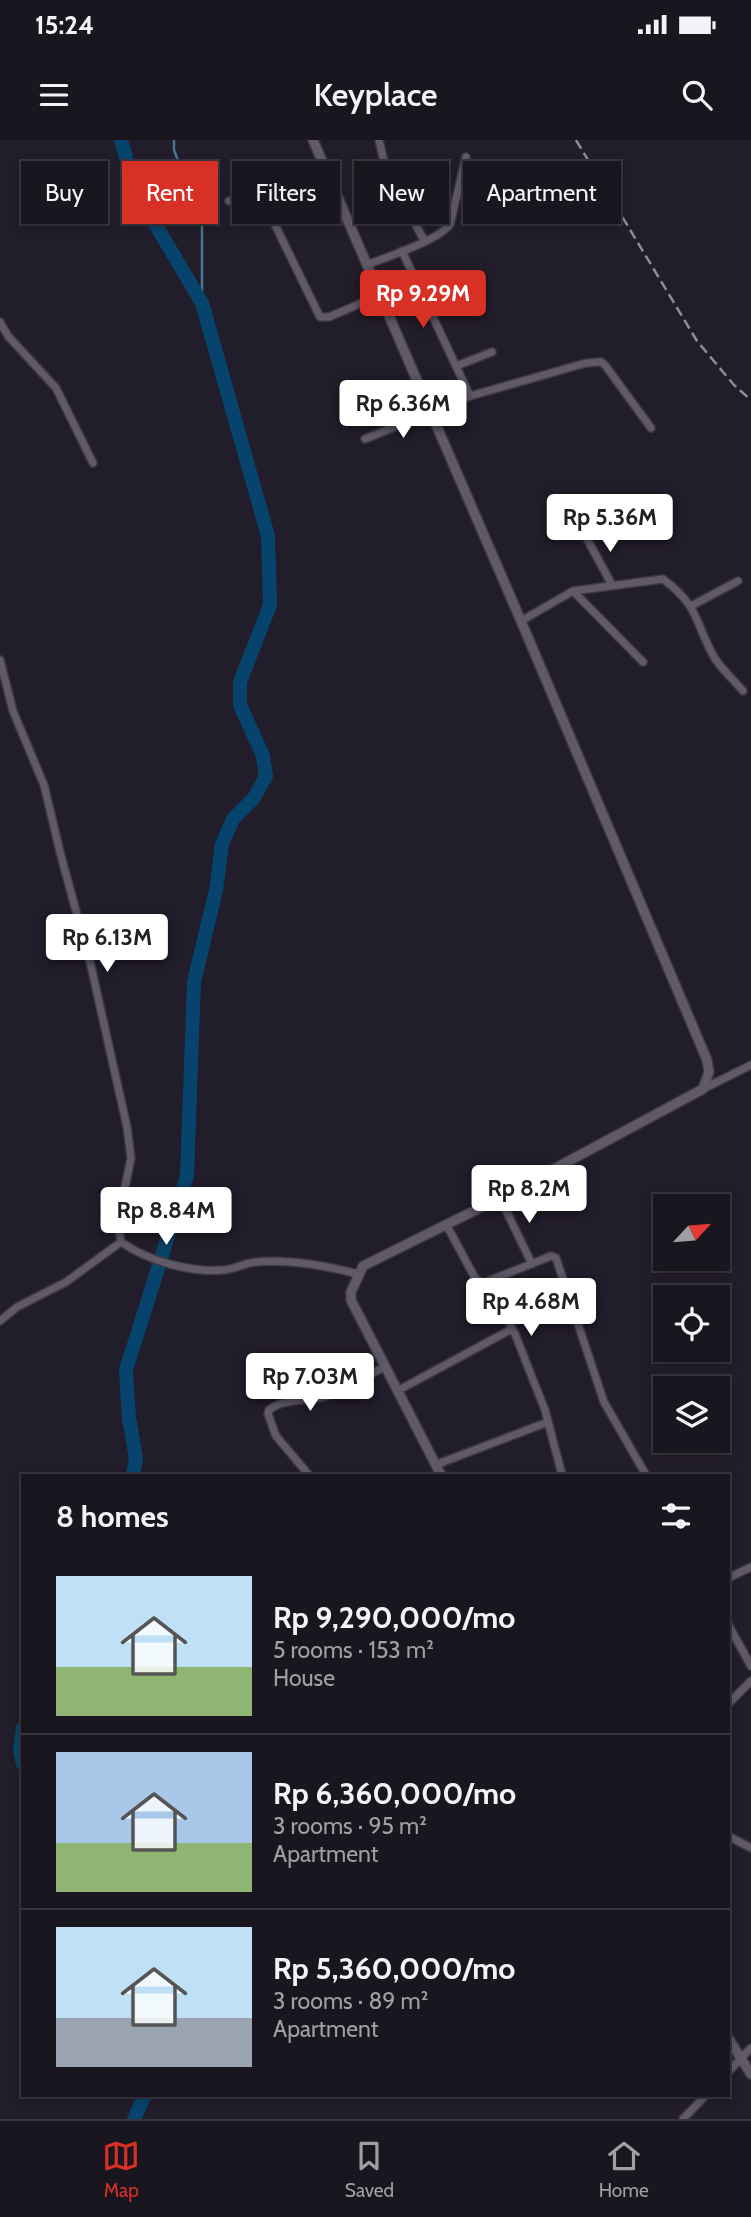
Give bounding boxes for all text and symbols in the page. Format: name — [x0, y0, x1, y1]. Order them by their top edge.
text: 15:24 — [35, 9, 94, 41]
text: Keyplace — [313, 75, 438, 114]
icon: menu — [35, 76, 73, 114]
icon: search — [678, 76, 716, 114]
chip: Buy — [21, 161, 108, 224]
chip: Rent — [122, 161, 218, 224]
chip: Filters — [232, 161, 340, 224]
chip: New — [354, 161, 449, 224]
chip: Apartment — [463, 161, 621, 224]
pin: Rp 9.29M — [351, 270, 495, 330]
text: Rp 9.29M — [376, 279, 470, 307]
pin: Rp 6.36M — [331, 380, 475, 440]
text: Rp 6.36M — [355, 389, 451, 417]
pin: Rp 5.36M — [538, 494, 682, 554]
text: Rp 5.36M — [563, 503, 657, 531]
pin: Rp 6.13M — [35, 914, 179, 974]
text: Rp 6.13M — [62, 923, 152, 951]
pin: Rp 8.2M — [464, 1166, 594, 1225]
text: Rp 8.2M — [488, 1174, 570, 1202]
pin: Rp 8.84M — [94, 1188, 238, 1247]
north arrow — [653, 1194, 730, 1270]
map controls — [653, 1194, 730, 1453]
text: Rp 8.84M — [117, 1196, 215, 1224]
pin: Rp 4.68M — [459, 1278, 603, 1338]
button: locate — [653, 1285, 730, 1362]
text: Rp 4.68M — [482, 1287, 580, 1315]
pin: Rp 7.03M — [238, 1354, 382, 1413]
text: Rp 7.03M — [262, 1362, 358, 1390]
button: layers — [653, 1376, 730, 1453]
icon: filters — [657, 1497, 695, 1535]
text: 8 homes — [56, 1498, 169, 1535]
text: Rp 9,290,000/mo — [273, 1599, 515, 1636]
icon: home — [112, 1604, 196, 1688]
text: 5 rooms · 153 m² — [273, 1636, 434, 1664]
text: House — [273, 1664, 335, 1692]
text: Rp 6,360,000/mo — [273, 1775, 516, 1812]
icon: home — [112, 1780, 196, 1864]
text: 3 rooms · 95 m² — [273, 1812, 427, 1840]
text: Apartment — [273, 1840, 378, 1868]
text: Rp 5,360,000/mo — [273, 1950, 515, 1987]
icon: home — [112, 1955, 196, 2039]
text: 3 rooms · 89 m² — [273, 1987, 428, 2015]
text: Apartment — [273, 2015, 378, 2043]
tab: Map — [102, 2137, 140, 2202]
tab: Saved — [345, 2137, 394, 2202]
tab: Home — [599, 2137, 649, 2202]

